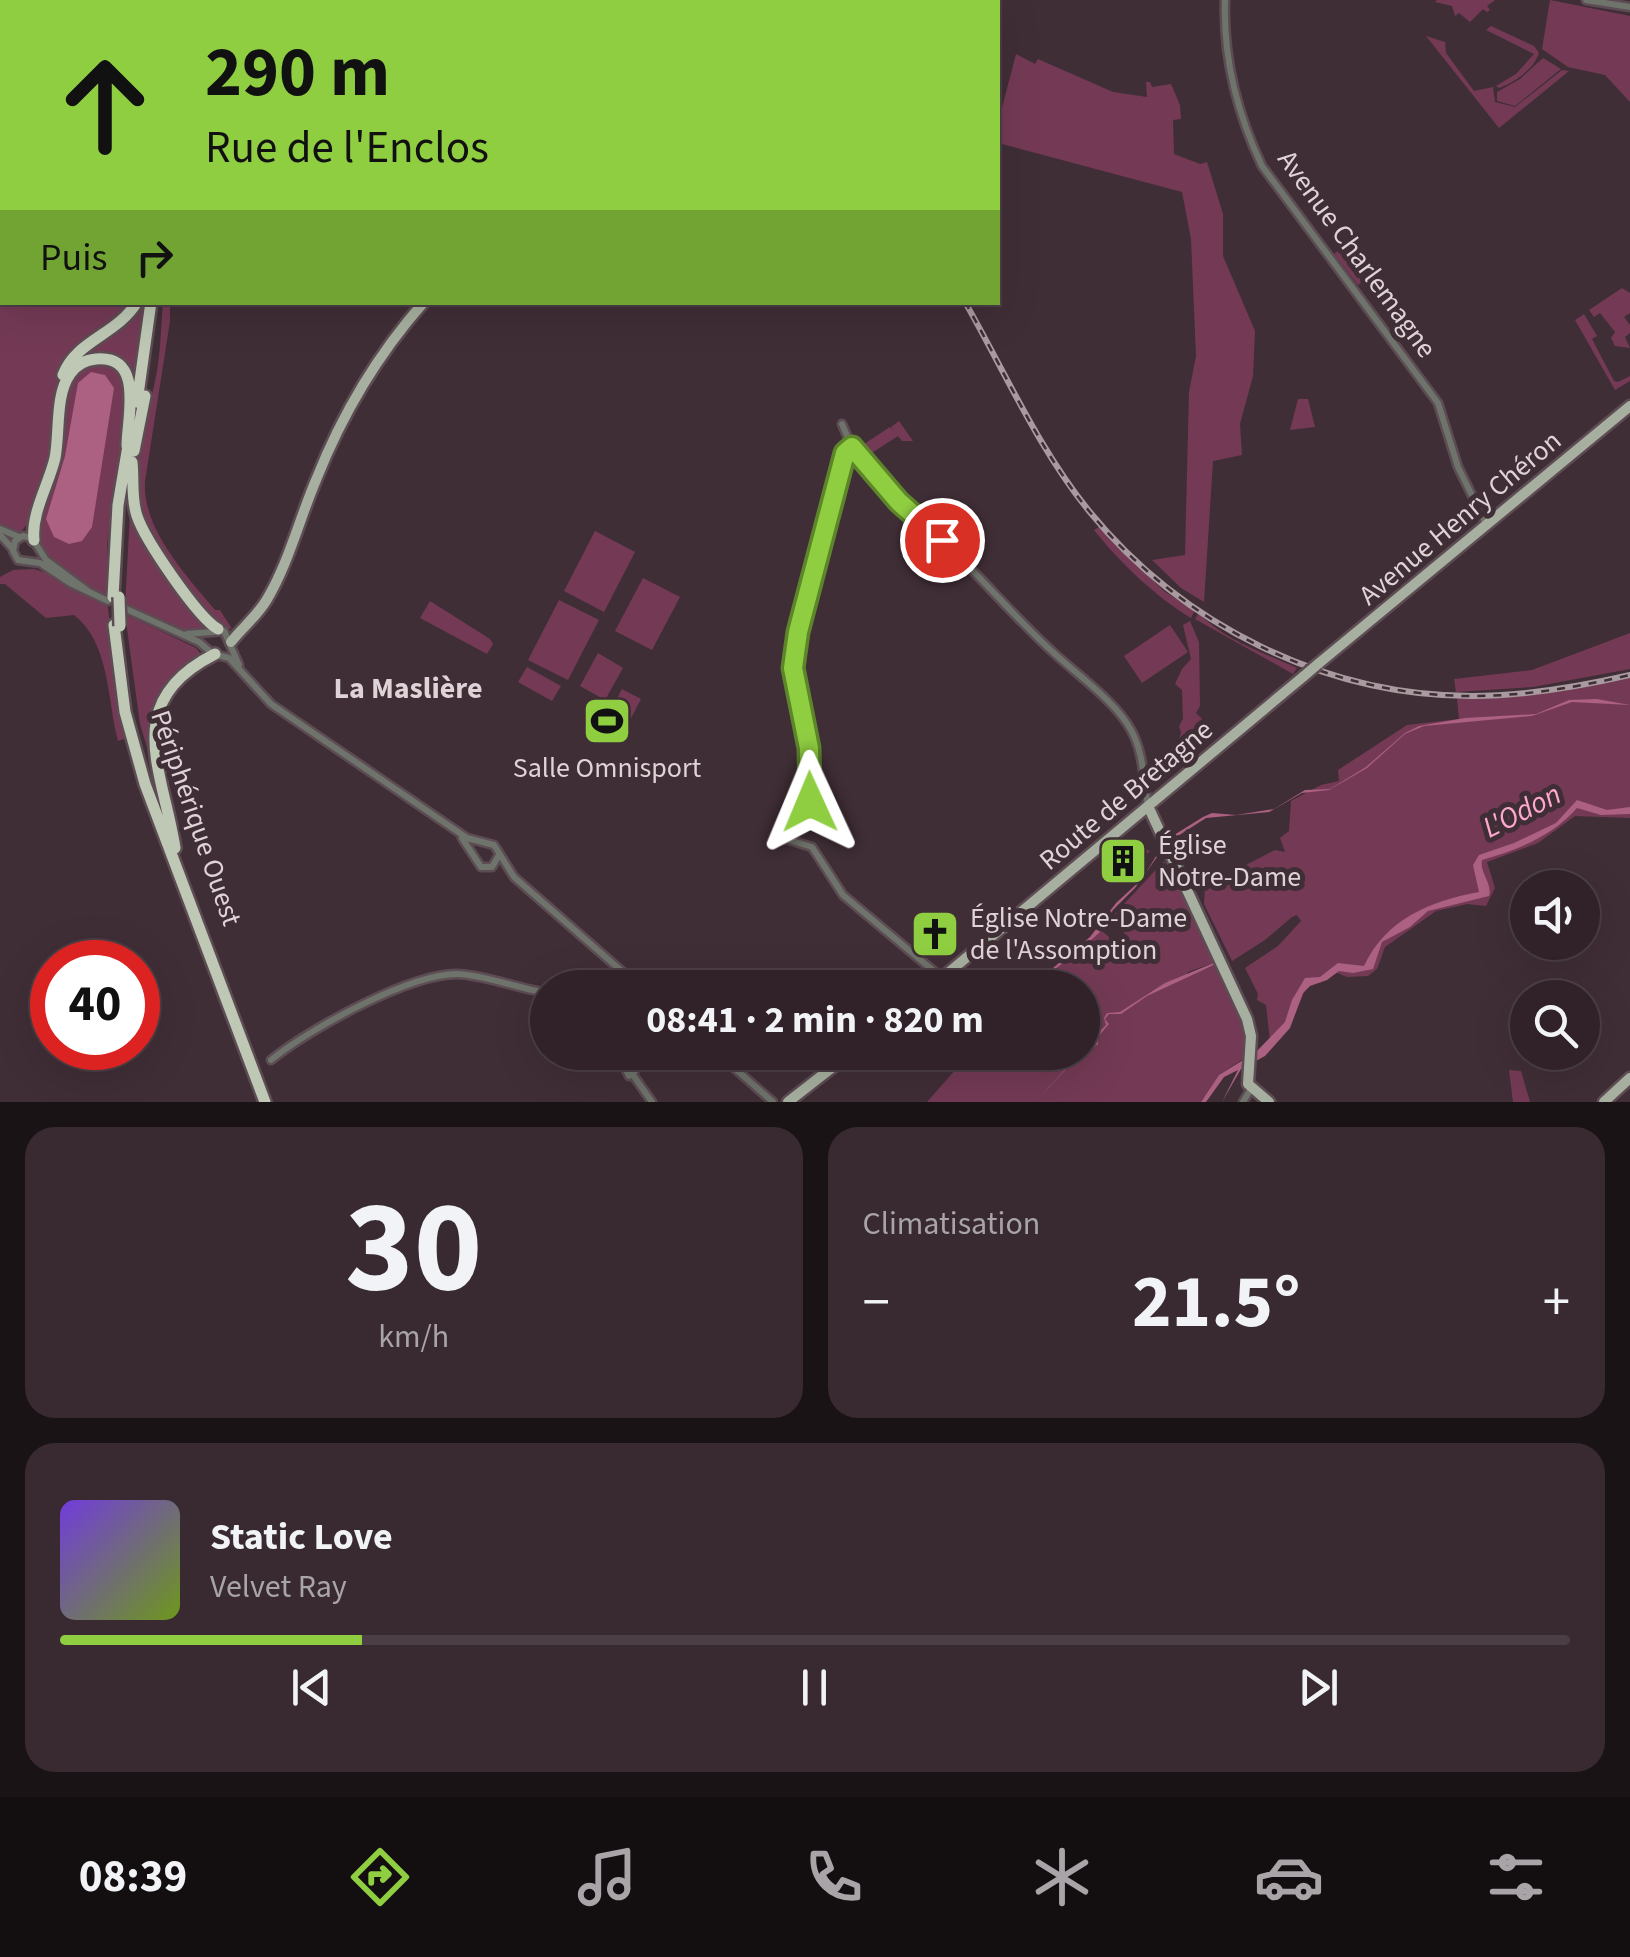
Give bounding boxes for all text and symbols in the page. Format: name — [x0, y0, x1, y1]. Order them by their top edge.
text: 290 m — [205, 23, 390, 123]
icon: ahead — [40, 40, 170, 170]
text: Rue de l'Enclos — [205, 116, 489, 180]
street label: Avenue Charlemagne — [1268, 142, 1446, 366]
icon: right — [127, 230, 182, 285]
text: Puis — [40, 231, 107, 285]
street label: Avenue Henry Chéron — [1350, 421, 1570, 615]
pin — [900, 498, 985, 583]
icon: arrive — [915, 513, 970, 568]
district label: La Maslière — [334, 667, 482, 710]
sports icon: Salle Omnisport — [581, 695, 633, 747]
street label: Périphérique Ouest — [140, 705, 252, 932]
street label: Route de Bretagne — [1031, 710, 1221, 880]
place label: Salle Omnisport — [513, 748, 702, 788]
position arrow — [758, 750, 862, 854]
water label: L'Odon — [1475, 773, 1569, 849]
place label: Église Notre-Dame — [1158, 825, 1301, 897]
building icon: Église Notre-Dame — [1097, 835, 1149, 887]
map controls — [1510, 870, 1600, 1070]
button: sound — [1510, 870, 1600, 960]
place label: Église Notre-Dame de l'Assomption — [970, 898, 1187, 970]
church icon: Église Notre-Dame de l'Assomption — [909, 908, 961, 960]
speed limit sign: 40 — [30, 940, 160, 1070]
button: search — [1510, 980, 1600, 1070]
text: 08:41 · 2 min · 820 m — [646, 993, 984, 1047]
text: 30 — [345, 1156, 482, 1341]
text: Climatisation — [863, 1201, 1040, 1247]
text: 21.5° — [1132, 1249, 1301, 1356]
text: − — [863, 1264, 890, 1342]
text: + — [1543, 1264, 1570, 1342]
text: km/h — [378, 1314, 449, 1360]
text: Static Love — [210, 1510, 393, 1564]
text: Velvet Ray — [210, 1564, 347, 1610]
icon: previous — [284, 1660, 339, 1715]
icon: pause — [787, 1660, 842, 1715]
icon: next — [1291, 1660, 1346, 1715]
icon: directions — [345, 1842, 415, 1912]
icon: music — [572, 1842, 642, 1912]
icon: phone — [799, 1842, 869, 1912]
icon: climate — [1027, 1842, 1097, 1912]
icon: car — [1254, 1842, 1324, 1912]
icon: filters — [1481, 1842, 1551, 1912]
text: 08:39 — [79, 1845, 187, 1909]

